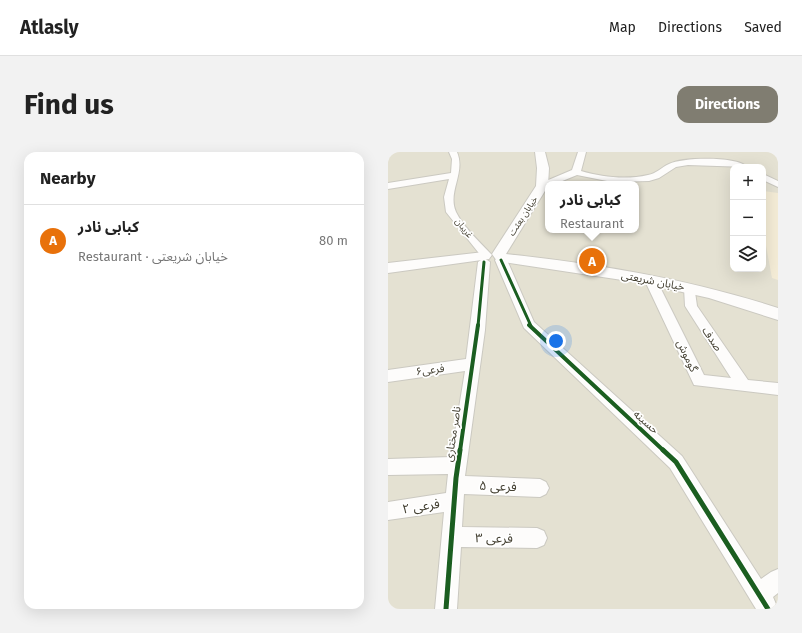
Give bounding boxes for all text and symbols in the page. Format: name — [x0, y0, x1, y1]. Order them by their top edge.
text: Atlasly — [20, 16, 79, 39]
text: Map — [609, 19, 636, 36]
text: Directions — [658, 19, 722, 36]
text: Saved — [744, 19, 782, 36]
button: Directions — [677, 86, 778, 123]
text: Find us — [24, 88, 114, 121]
map controls — [730, 164, 766, 272]
button: + — [730, 164, 766, 200]
text: Nearby — [40, 168, 95, 189]
popup — [545, 181, 639, 233]
text: کبابی نادر — [560, 191, 621, 209]
street label: خیابان بعثت — [507, 194, 540, 238]
button: − — [730, 200, 766, 236]
street label: غریبان — [452, 216, 475, 241]
text: Restaurant — [560, 216, 624, 231]
text: کبابی نادر — [78, 218, 139, 236]
text: A — [49, 233, 57, 248]
text: 80 m — [319, 233, 348, 248]
button: layers — [730, 236, 766, 272]
pin: A — [579, 246, 605, 276]
text: Restaurant · خیابان شریعتی — [78, 249, 228, 264]
street label: خیابان شریعتی — [620, 268, 686, 294]
street label: صدف — [699, 324, 725, 354]
your location — [546, 331, 566, 351]
street label: گوموش — [674, 338, 700, 375]
street label: فرعی۶ — [415, 362, 445, 378]
street label: ناصر مختاری — [442, 405, 464, 463]
street label: حسینه — [631, 407, 662, 437]
street label: فرعی ۵ — [479, 478, 517, 495]
street label: فرعی ۲ — [401, 496, 441, 517]
street label: فرعی ۳ — [475, 530, 513, 547]

